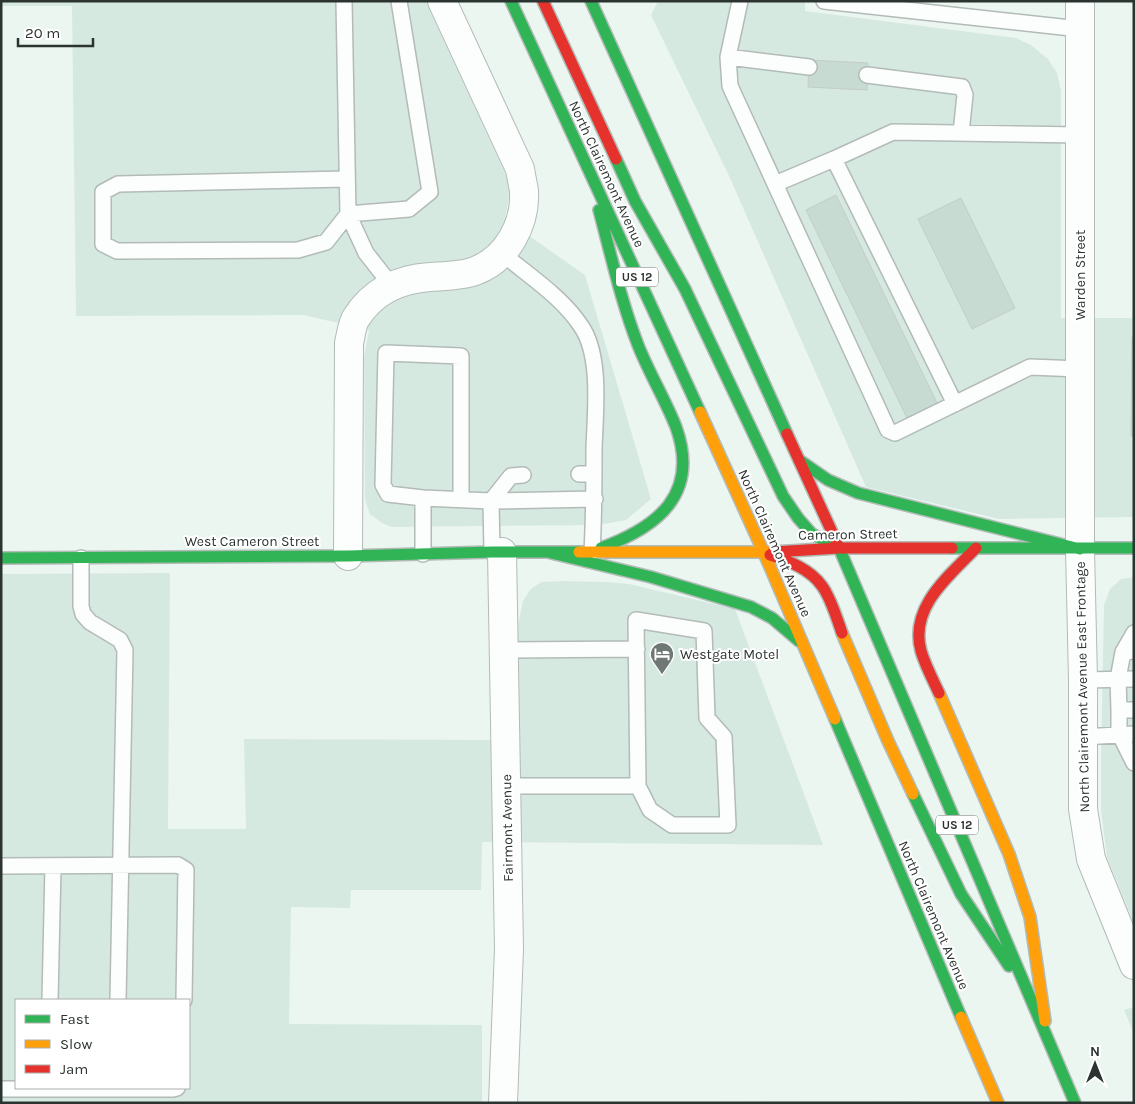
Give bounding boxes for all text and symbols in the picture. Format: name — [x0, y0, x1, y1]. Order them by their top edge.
scale bar — [18, 15, 92, 47]
text: 20 m — [25, 24, 60, 42]
street label: North Clairemont Avenue — [565, 98, 648, 250]
street label: Warden Street — [1072, 230, 1089, 320]
road number: US 12 — [616, 268, 658, 286]
street label: North Clairemont Avenue — [734, 467, 815, 620]
street label: Cameron Street — [798, 525, 898, 544]
street label: West Cameron Street — [185, 533, 319, 550]
street label: North Clairemont Avenue East Frontage — [1072, 561, 1093, 813]
hotel icon: Westgate Motel — [649, 641, 675, 675]
place label: Westgate Motel — [680, 646, 779, 663]
street label: Fairmont Avenue — [498, 774, 517, 882]
road number: US 12 — [936, 816, 978, 834]
street label: North Clairemont Avenue — [894, 838, 973, 992]
legend — [15, 999, 190, 1089]
text: Fast — [60, 1010, 90, 1028]
text: Slow — [60, 1035, 92, 1053]
north arrow — [1070, 1039, 1120, 1089]
text: N — [1090, 1043, 1100, 1060]
text: Jam — [60, 1060, 88, 1078]

